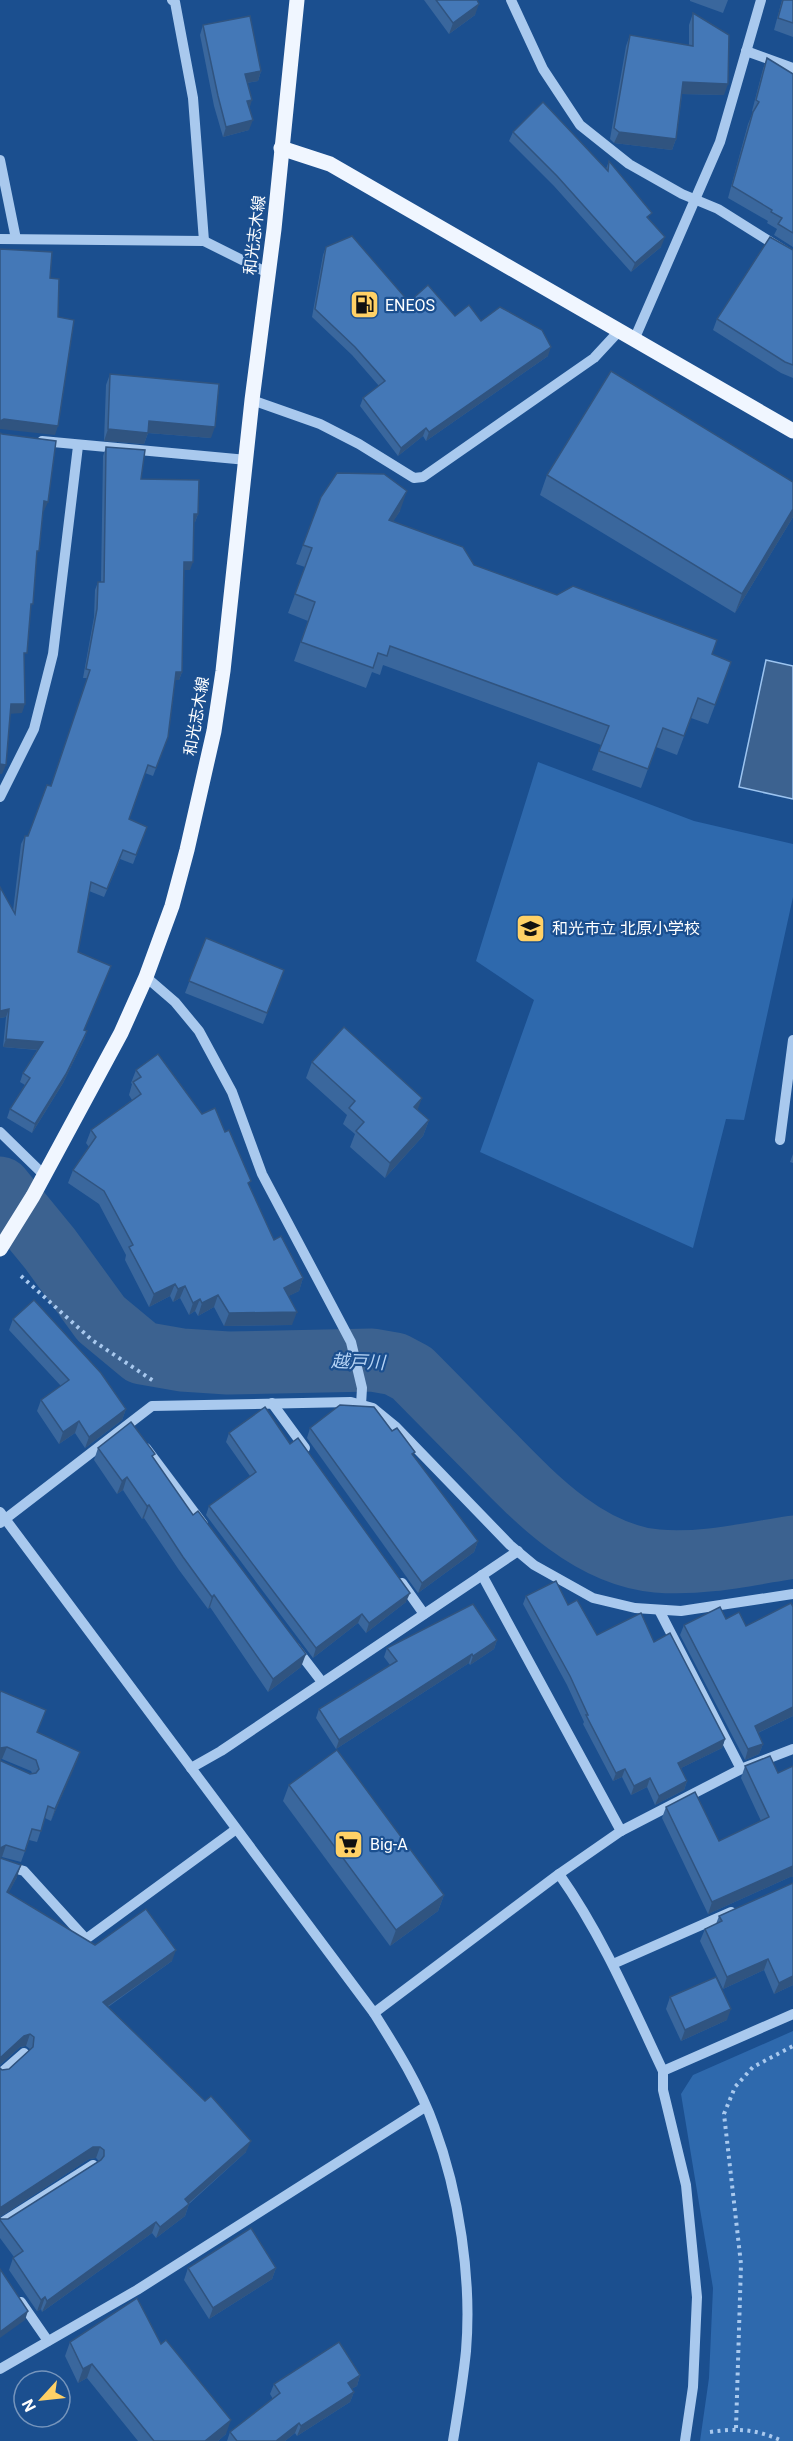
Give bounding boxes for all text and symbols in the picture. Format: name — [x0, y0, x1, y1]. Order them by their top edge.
street label: 和光志木線 — [240, 194, 269, 276]
fuel station icon: ENEOS — [348, 289, 380, 321]
place label: ENEOS — [385, 296, 435, 315]
street label: 和光志木線 — [180, 675, 213, 757]
school or university icon: 和光市立 北原小学校 — [515, 912, 547, 944]
place label: 和光市立 北原小学校 — [552, 919, 700, 938]
water label: 越戸川 — [331, 1350, 387, 1373]
supermarket icon: Big-A — [333, 1828, 365, 1860]
place label: Big-A — [370, 1835, 408, 1854]
north arrow — [12, 2369, 72, 2429]
text: N — [18, 2396, 40, 2415]

